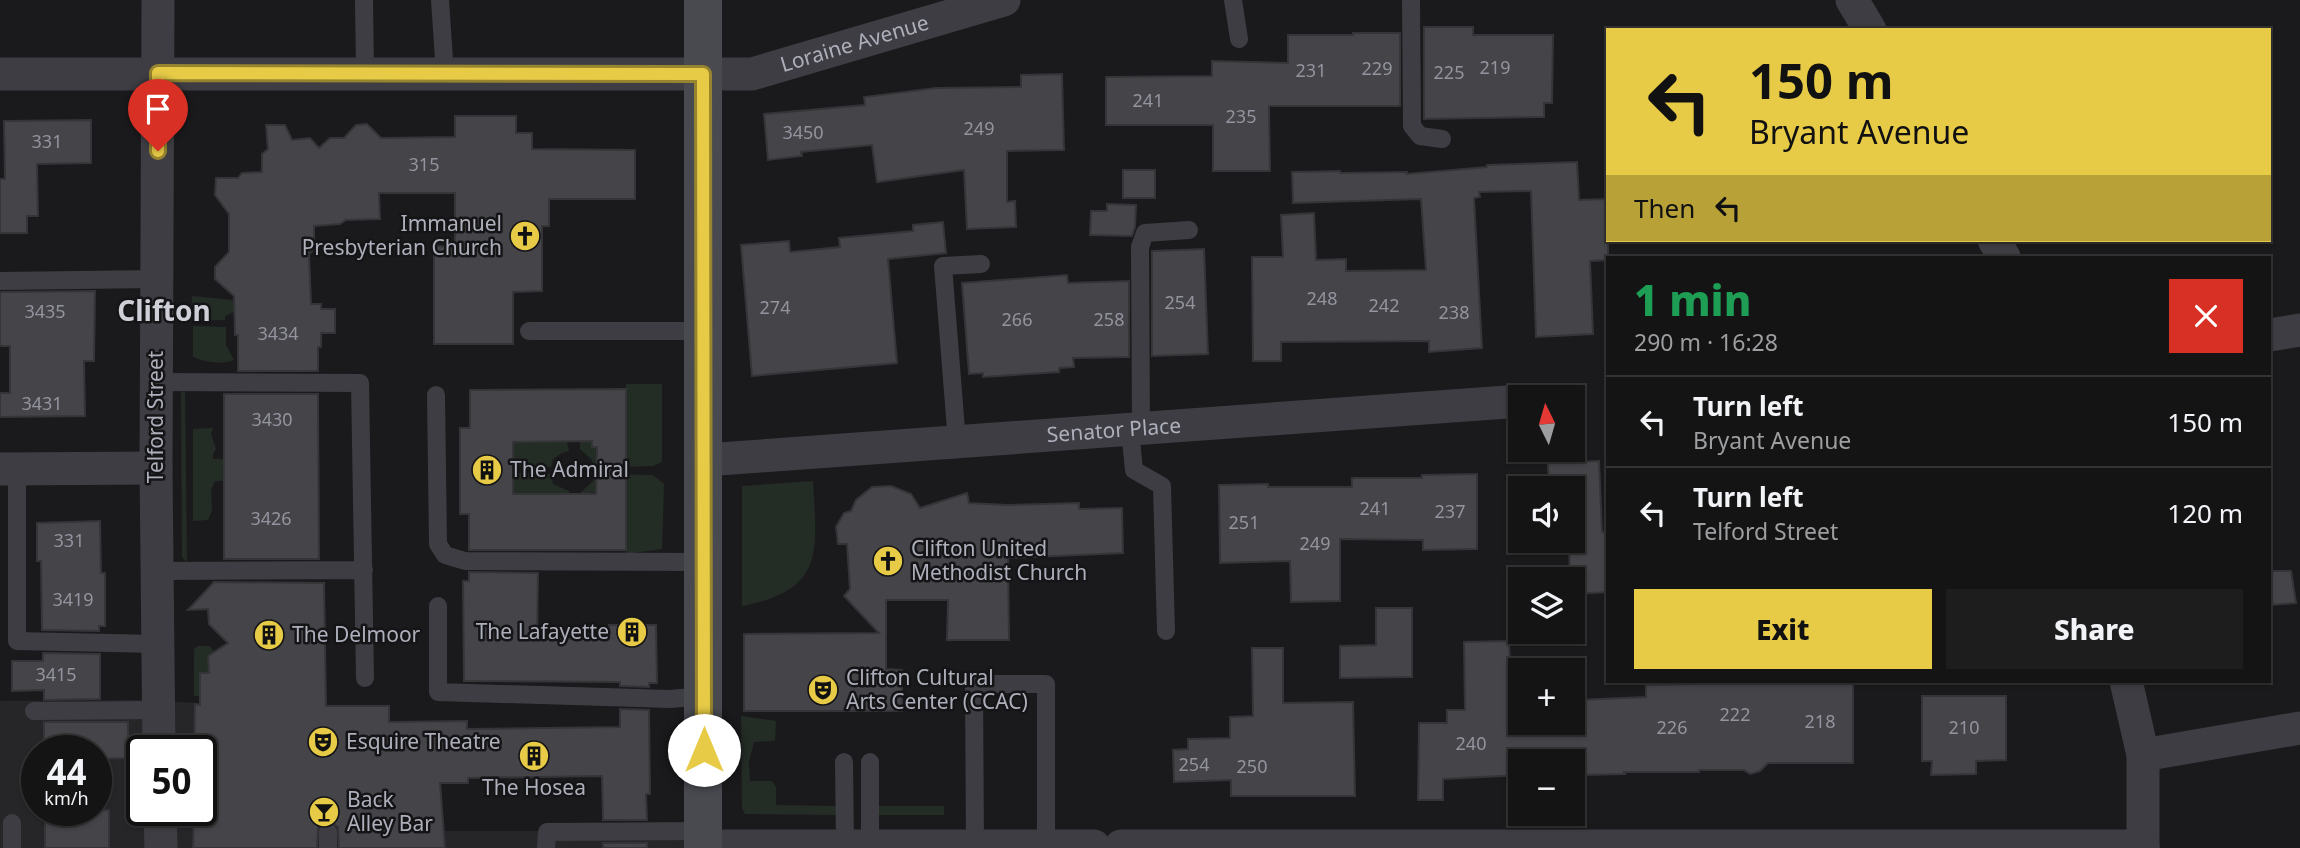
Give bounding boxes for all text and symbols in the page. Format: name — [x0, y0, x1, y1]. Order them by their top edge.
street label: Loraine Avenue — [777, 8, 932, 78]
text: 150 m — [1749, 47, 1894, 113]
house number: 219 — [1480, 55, 1510, 79]
house number: 229 — [1362, 56, 1392, 80]
icon: left — [1634, 56, 1725, 147]
house number: 231 — [1296, 58, 1326, 82]
house number: 225 — [1434, 60, 1464, 84]
pin — [128, 79, 188, 151]
house number: 241 — [1133, 88, 1163, 112]
icon: arrive — [139, 90, 177, 128]
house number: 235 — [1226, 104, 1256, 128]
text: Bryant Avenue — [1749, 110, 1969, 153]
house number: 249 — [964, 116, 994, 140]
house number: 3450 — [782, 120, 824, 144]
house number: 331 — [32, 129, 62, 153]
house number: 315 — [409, 152, 439, 176]
icon: left — [1709, 189, 1747, 227]
text: Then — [1634, 190, 1695, 226]
place label: Immanuel Presbyterian Church — [302, 209, 502, 261]
church icon: Immanuel Presbyterian Church — [508, 219, 542, 253]
text: 1 min — [1634, 271, 1751, 328]
button: close — [2169, 279, 2243, 353]
house number: 248 — [1307, 286, 1337, 310]
house number: 254 — [1165, 290, 1195, 314]
district label: Clifton — [117, 291, 211, 329]
house number: 242 — [1369, 293, 1399, 317]
house number: 274 — [760, 295, 790, 319]
house number: 3435 — [24, 299, 66, 323]
house number: 238 — [1439, 300, 1469, 324]
house number: 266 — [1002, 307, 1032, 331]
house number: 258 — [1094, 307, 1124, 331]
house number: 3434 — [257, 321, 299, 345]
text: 290 m · 16:28 — [1634, 326, 1778, 358]
street label: Telford Street — [141, 350, 169, 483]
north arrow — [1508, 385, 1586, 462]
map controls — [1508, 385, 1585, 826]
text: Turn left — [1693, 388, 1804, 424]
house number: 3431 — [21, 391, 63, 415]
icon: left — [1634, 403, 1672, 441]
text: 150 m — [2167, 404, 2243, 440]
house number: 3430 — [251, 407, 293, 431]
street label: Senator Place — [1046, 411, 1182, 448]
text: Bryant Avenue — [1693, 424, 1851, 456]
building icon: The Admiral — [470, 453, 504, 487]
place label: The Admiral — [510, 455, 629, 483]
button: sound — [1508, 476, 1585, 553]
text: Turn left — [1693, 479, 1804, 515]
icon: left — [1634, 494, 1672, 532]
text: 120 m — [2167, 495, 2243, 531]
house number: 241 — [1360, 496, 1390, 520]
house number: 237 — [1435, 499, 1465, 523]
house number: 3426 — [250, 506, 292, 530]
house number: 251 — [1229, 510, 1259, 534]
text: Telford Street — [1693, 515, 1838, 547]
house number: 331 — [54, 528, 84, 552]
house number: 249 — [1300, 531, 1330, 555]
place label: Clifton United Methodist Church — [911, 534, 1087, 586]
church icon: Clifton United Methodist Church — [871, 544, 905, 578]
button: layers — [1508, 567, 1585, 644]
house number: 3419 — [52, 587, 94, 611]
button: Exit — [1634, 589, 1932, 669]
button: Share — [1946, 589, 2243, 669]
building icon: The Lafayette — [615, 615, 649, 649]
place label: The Lafayette — [476, 617, 609, 645]
building icon: The Delmoor — [252, 618, 286, 652]
place label: The Delmoor — [292, 620, 421, 648]
button: + — [1508, 658, 1585, 735]
house number: 3415 — [35, 662, 77, 686]
place label: Clifton Cultural Arts Center (CCAC) — [846, 663, 1028, 715]
theatre icon: Clifton Cultural Arts Center (CCAC) — [806, 673, 840, 707]
house number: 222 — [1720, 702, 1750, 726]
house number: 218 — [1805, 709, 1835, 733]
position arrow — [667, 713, 741, 787]
house number: 226 — [1657, 715, 1687, 739]
house number: 210 — [1949, 715, 1979, 739]
theatre icon: Esquire Theatre — [306, 725, 340, 759]
place label: Esquire Theatre — [346, 727, 501, 755]
house number: 240 — [1456, 731, 1486, 755]
speed limit sign: 50 — [126, 735, 217, 826]
building icon: The Hosea — [517, 739, 551, 773]
text: 44 — [46, 748, 87, 795]
button: − — [1508, 749, 1585, 826]
house number: 254 — [1179, 752, 1209, 776]
house number: 250 — [1237, 754, 1267, 778]
place label: The Hosea — [482, 773, 586, 801]
place label: Back Alley Bar — [347, 785, 433, 837]
text: km/h — [44, 786, 89, 810]
bar icon: Back Alley Bar — [307, 795, 341, 829]

